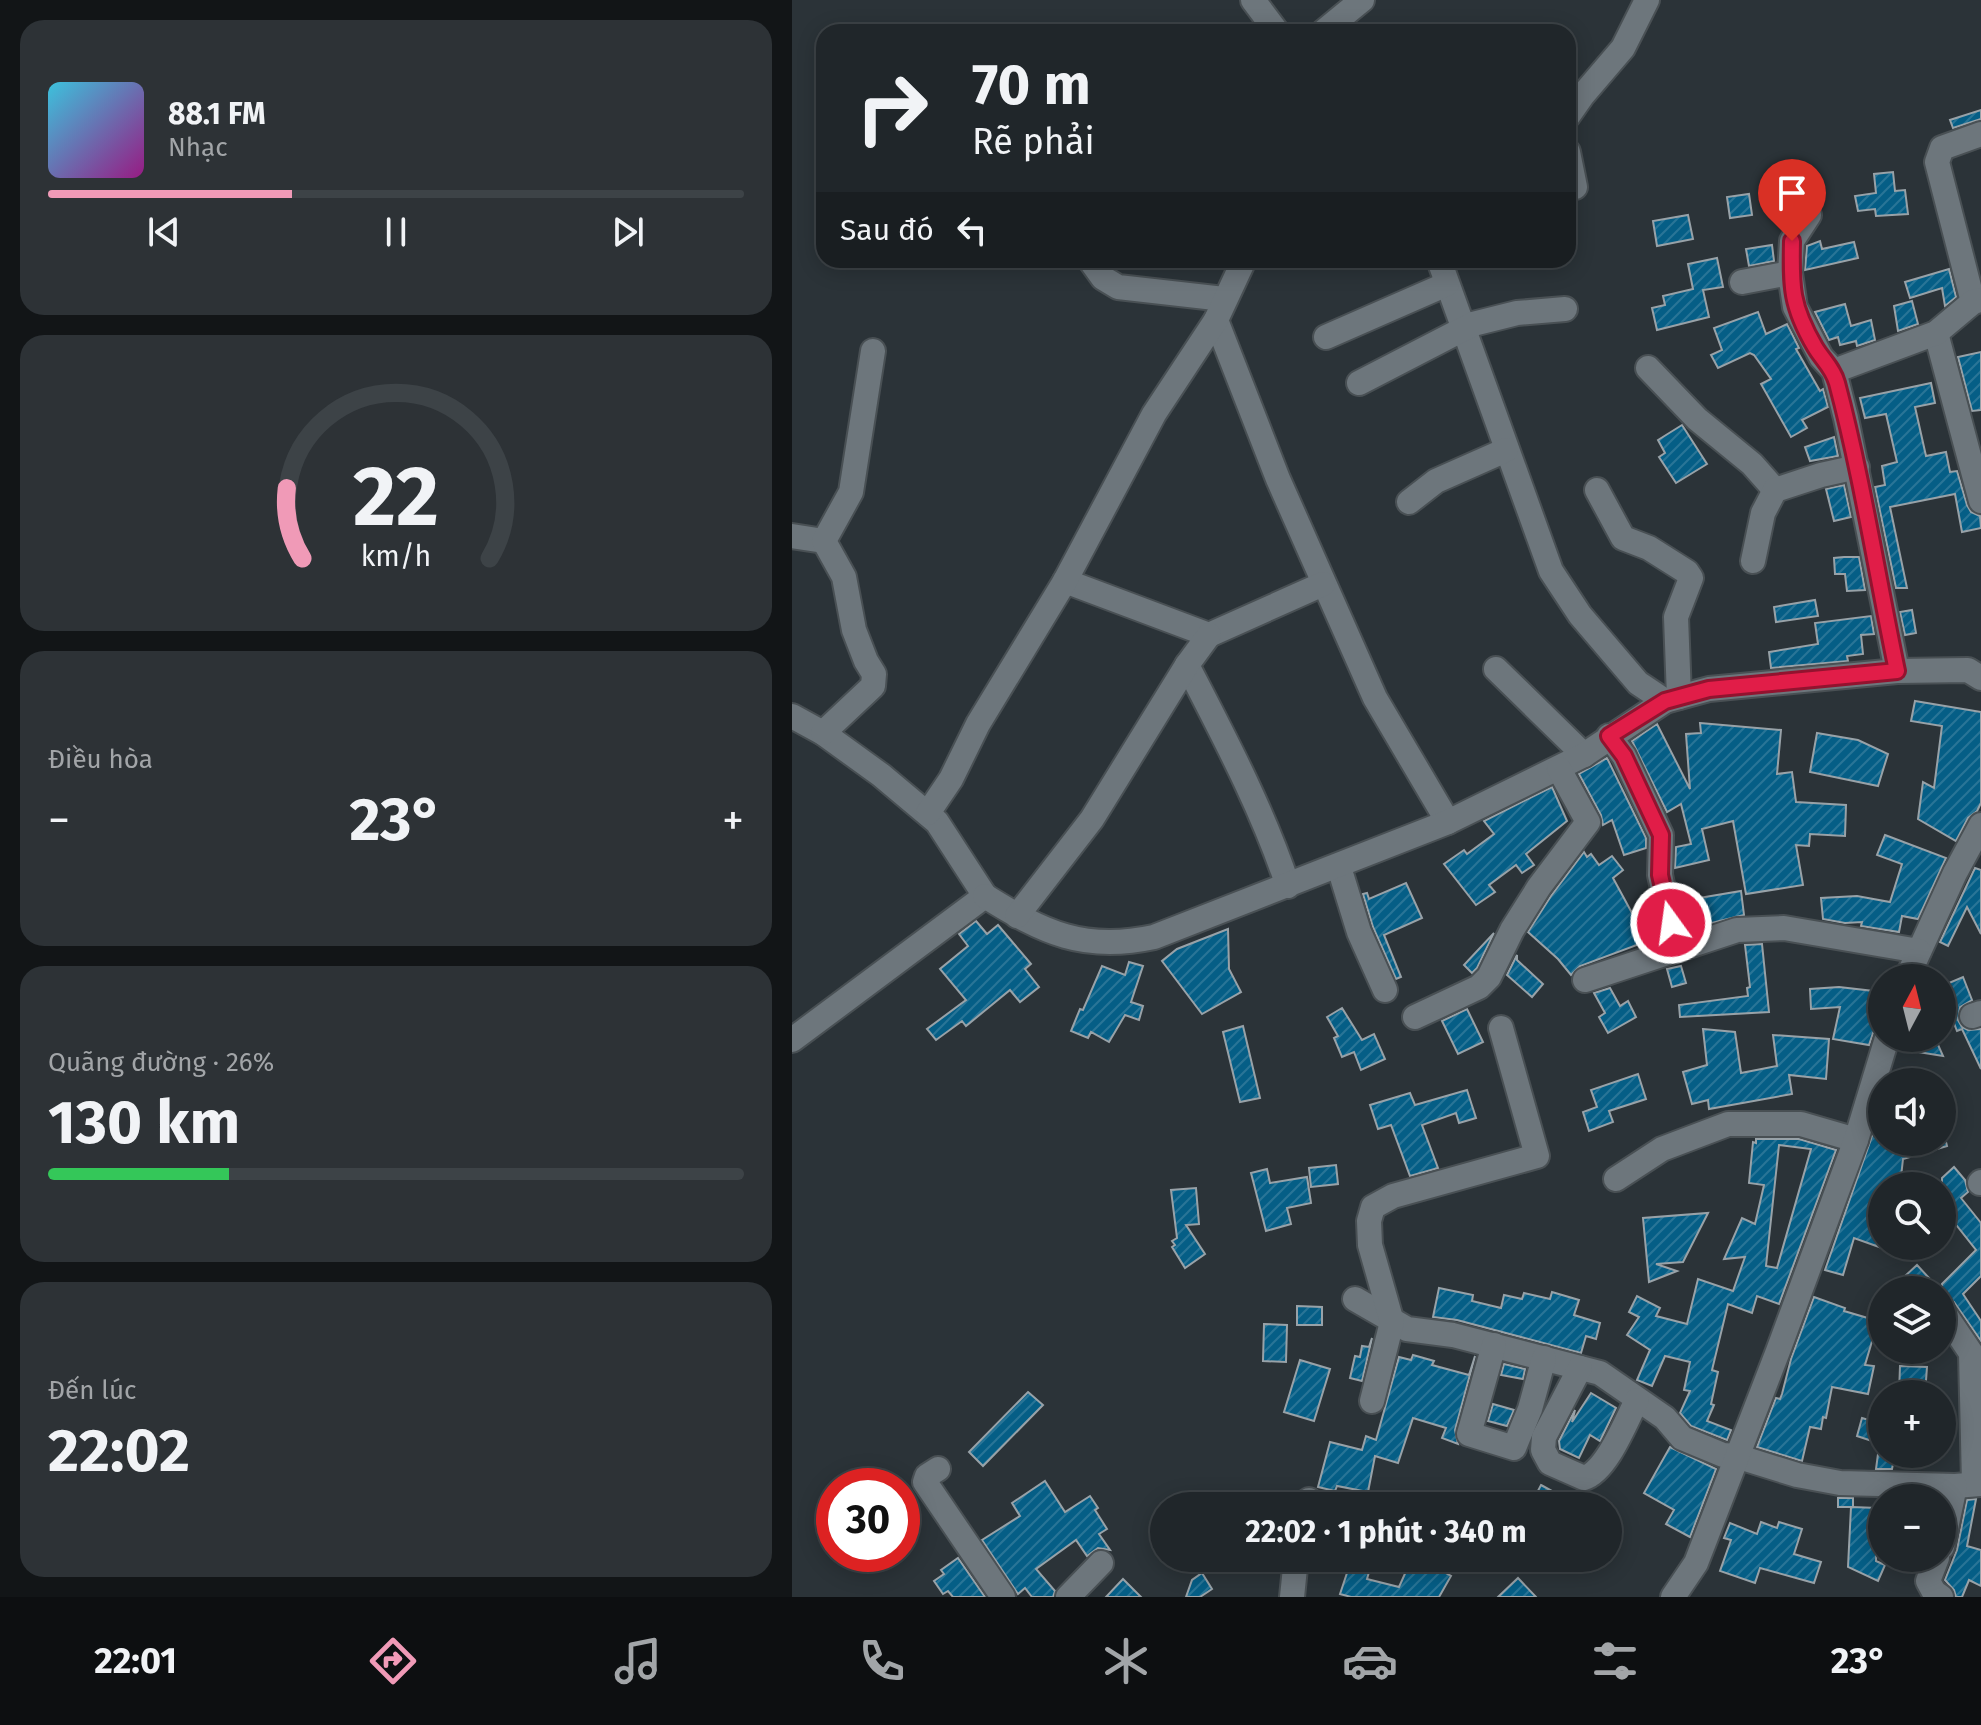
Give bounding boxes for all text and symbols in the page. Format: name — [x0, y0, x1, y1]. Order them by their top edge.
text: 70 m — [972, 52, 1091, 119]
icon: right — [840, 56, 944, 160]
text: 88.1 FM — [168, 96, 266, 132]
text: Rẽ phải — [972, 120, 1095, 164]
text: Nhạc — [168, 132, 228, 163]
pin — [1758, 159, 1826, 241]
icon: arrive — [1770, 171, 1814, 215]
icon: left — [950, 208, 994, 252]
icon: previous — [142, 210, 186, 254]
icon: pause — [374, 210, 418, 254]
icon: next — [606, 210, 650, 254]
text: Sau đó — [840, 212, 934, 248]
text: 22 — [353, 447, 439, 547]
text: km/h — [361, 539, 431, 574]
text: Điều hòa — [48, 744, 153, 775]
text: 23° — [349, 784, 443, 856]
text: − — [48, 794, 70, 847]
text: + — [722, 794, 744, 847]
position arrow — [1629, 881, 1713, 965]
north arrow — [1868, 964, 1956, 1052]
map controls — [1868, 964, 1956, 1572]
text: Quãng đường · 26% — [48, 1047, 274, 1078]
button: sound — [1868, 1068, 1956, 1156]
text: 130 km — [48, 1087, 240, 1159]
button: search — [1868, 1172, 1956, 1260]
button: layers — [1868, 1276, 1956, 1364]
text: Đến lúc — [48, 1375, 137, 1406]
button: + — [1868, 1380, 1956, 1468]
text: 22:02 — [48, 1415, 190, 1487]
speed limit sign: 30 — [816, 1468, 920, 1572]
button: − — [1868, 1484, 1956, 1572]
text: 22:02 · 1 phút · 340 m — [1245, 1514, 1527, 1550]
icon: directions — [365, 1633, 421, 1689]
icon: music — [610, 1633, 666, 1689]
icon: phone — [854, 1633, 910, 1689]
icon: climate — [1098, 1633, 1154, 1689]
icon: car — [1342, 1633, 1398, 1689]
icon: filters — [1587, 1633, 1643, 1689]
text: 22:01 — [94, 1639, 177, 1683]
text: 23° — [1831, 1639, 1887, 1683]

